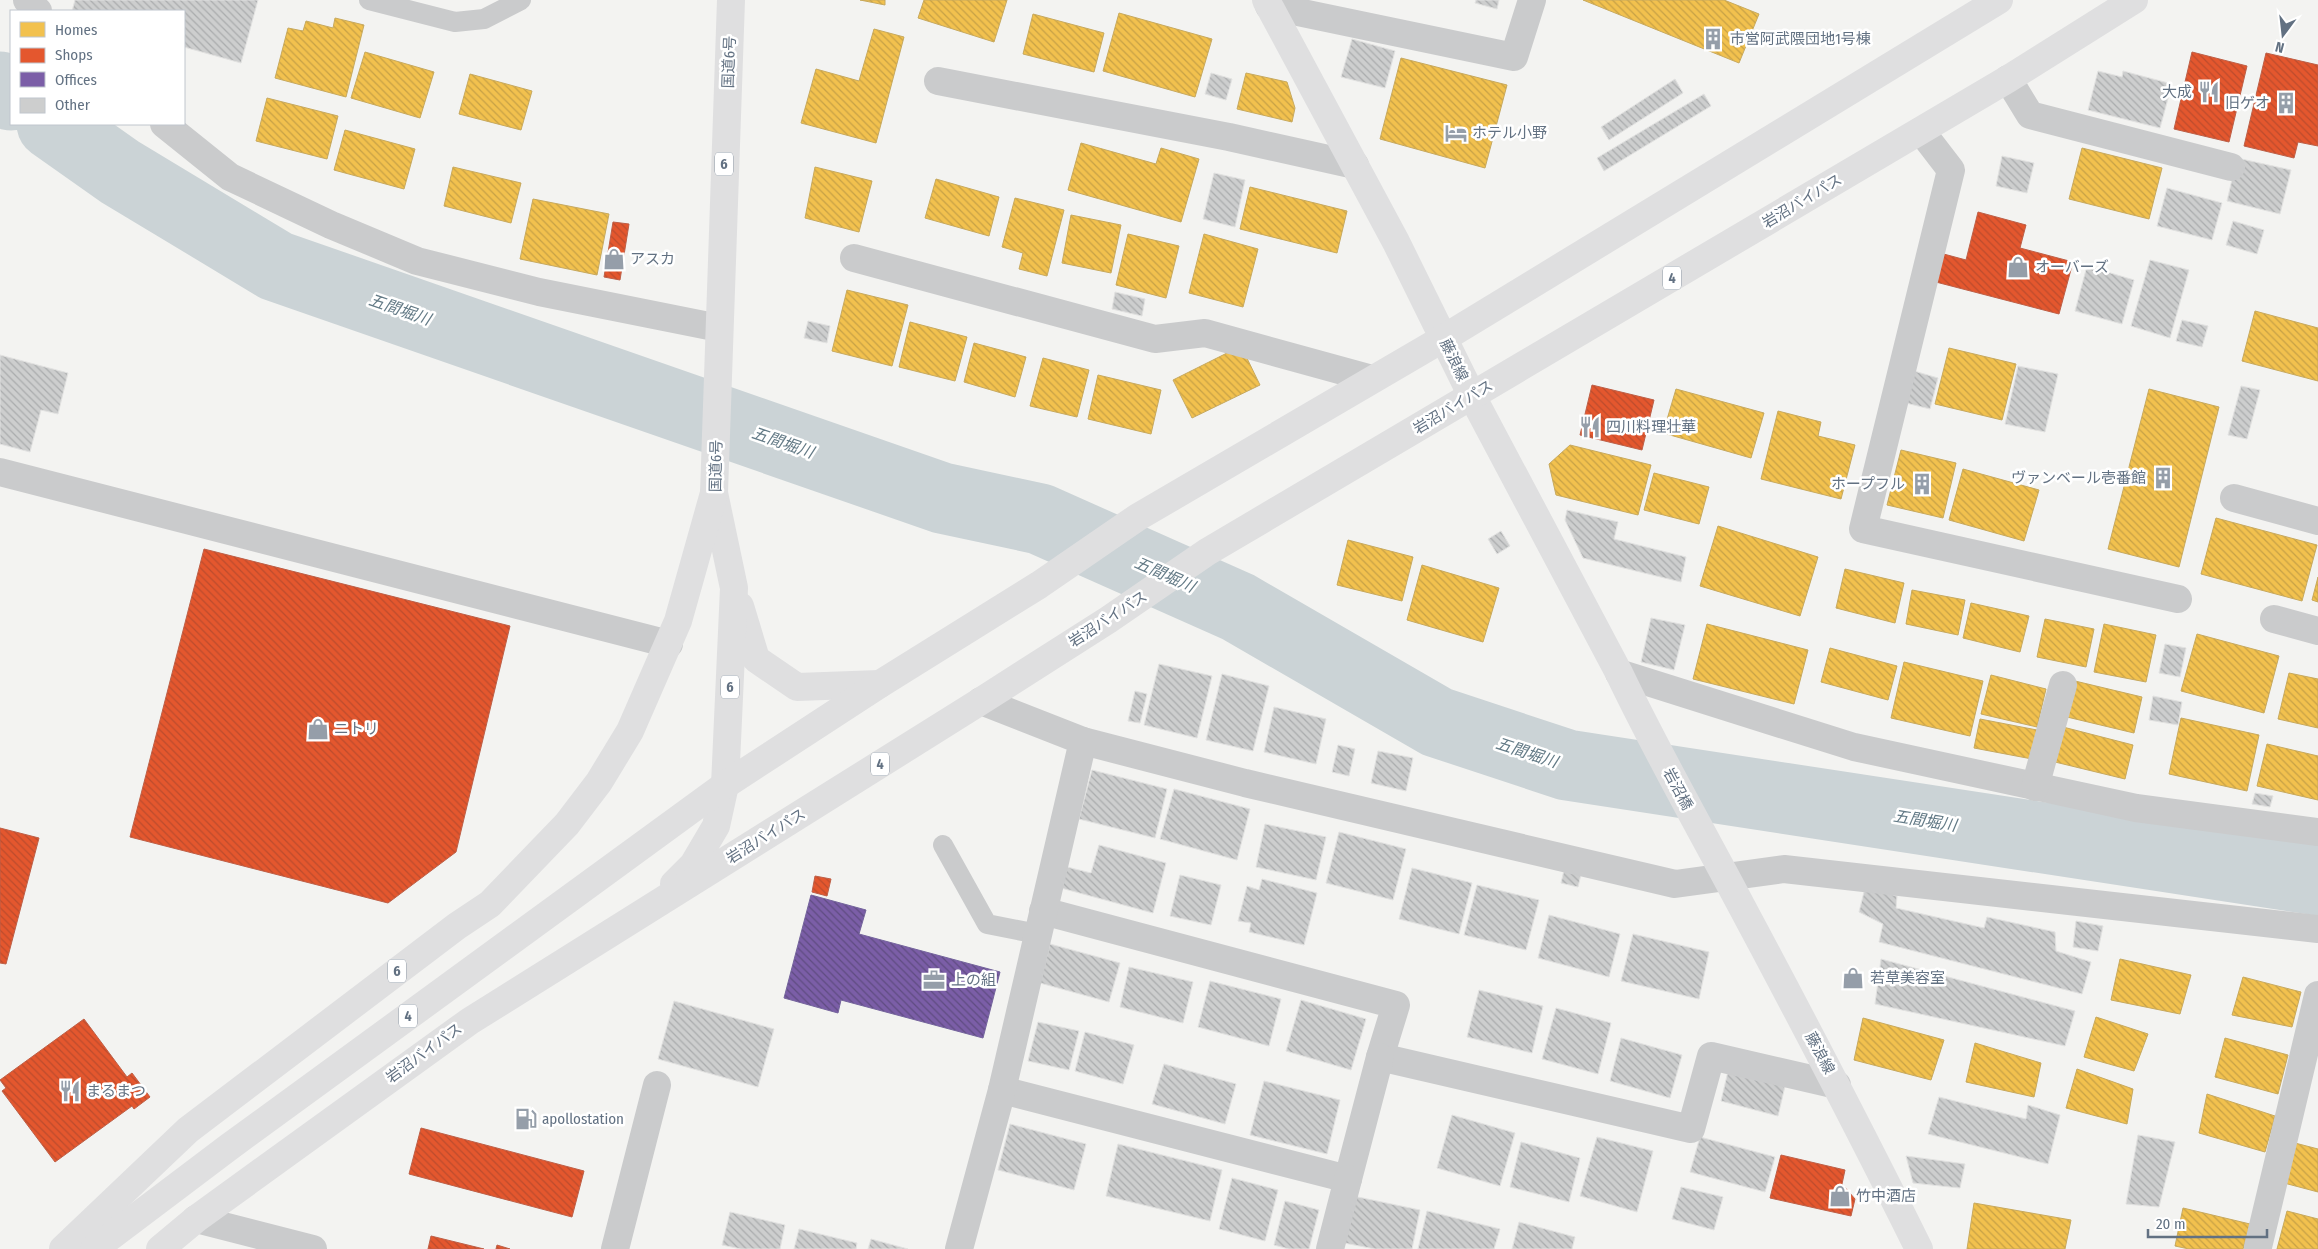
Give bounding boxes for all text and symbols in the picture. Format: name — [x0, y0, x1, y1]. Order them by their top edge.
legend — [10, 10, 185, 125]
north arrow — [2258, 10, 2308, 60]
text: Homes — [55, 21, 97, 39]
building icon: 市営阿武隈団地1号棟 — [1700, 26, 1726, 52]
place label: 市営阿武隈団地1号棟 — [1730, 30, 1871, 48]
street label: 国道6号 — [719, 35, 739, 89]
text: N — [2274, 38, 2286, 56]
text: Shops — [55, 46, 93, 64]
text: Offices — [55, 71, 97, 89]
restaurant icon: 大成 — [2196, 79, 2222, 105]
place label: 大成 — [2162, 83, 2192, 101]
building icon: 旧ゲオ — [2273, 90, 2299, 116]
place label: 旧ゲオ — [2225, 94, 2270, 112]
text: Other — [55, 96, 91, 114]
hotel icon: ホテル小野 — [1443, 120, 1469, 146]
place label: ホテル小野 — [1472, 124, 1547, 142]
road number: 6 — [715, 152, 733, 175]
street label: 岩沼バイパス — [1759, 170, 1845, 232]
shop icon: アスカ — [601, 246, 627, 272]
place label: アスカ — [630, 250, 675, 268]
shop icon: オーバーズ — [2005, 254, 2031, 280]
place label: オーバーズ — [2035, 258, 2109, 276]
road number: 4 — [1663, 266, 1681, 290]
water label: 五間堀川 — [366, 290, 435, 330]
street label: 藤浪線 — [1436, 336, 1472, 384]
street label: 岩沼バイパス — [1410, 376, 1496, 438]
restaurant icon: 四川料理壮華 — [1577, 414, 1603, 440]
place label: 四川料理壮華 — [1606, 418, 1696, 436]
water label: 五間堀川 — [749, 423, 818, 463]
street label: 国道6号 — [707, 440, 725, 492]
building icon: ヴァンベール壱番館 — [2150, 465, 2176, 491]
place label: ヴァンベール壱番館 — [2011, 469, 2146, 487]
building icon: ホープフル — [1909, 471, 1935, 497]
place label: ホープフル — [1831, 475, 1905, 493]
water label: 五間堀川 — [1132, 553, 1200, 597]
street label: 岩沼バイパス — [1065, 587, 1151, 651]
road number: 6 — [721, 676, 739, 699]
shop icon: ニトリ — [305, 716, 331, 742]
place label: ニトリ — [334, 720, 379, 738]
water label: 五間堀川 — [1493, 734, 1562, 772]
road number: 4 — [871, 752, 889, 776]
street label: 岩沼橋 — [1659, 765, 1697, 813]
street label: 岩沼バイパス — [723, 805, 809, 867]
water label: 五間堀川 — [1892, 806, 1960, 835]
road number: 6 — [388, 959, 406, 982]
shop icon: 若草美容室 — [1840, 965, 1866, 991]
office icon: 上の組 — [921, 967, 947, 993]
place label: 若草美容室 — [1870, 969, 1945, 987]
place label: 上の組 — [951, 971, 996, 989]
road number: 4 — [399, 1004, 417, 1028]
street label: 岩沼バイパス — [382, 1019, 466, 1087]
street label: 藤浪線 — [1801, 1029, 1839, 1077]
restaurant icon: まるまつ — [57, 1078, 83, 1104]
place label: まるまつ — [86, 1082, 146, 1100]
fuel station icon: apollostation — [513, 1106, 539, 1132]
place label: apollostation — [542, 1110, 624, 1128]
shop icon: 竹中酒店 — [1827, 1183, 1853, 1209]
place label: 竹中酒店 — [1856, 1187, 1916, 1205]
scale bar — [2148, 1206, 2267, 1238]
text: 20 m — [2156, 1215, 2186, 1233]

